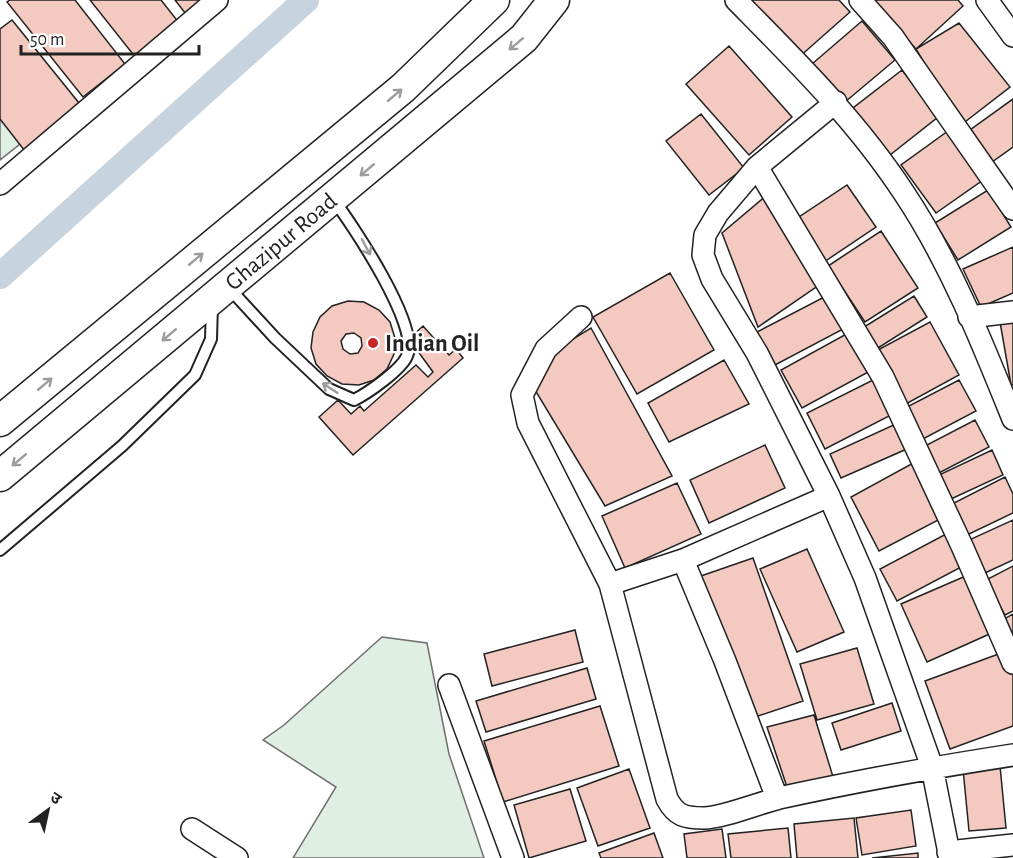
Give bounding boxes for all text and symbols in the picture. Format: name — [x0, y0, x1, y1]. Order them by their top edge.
scale bar — [21, 18, 200, 56]
text: 50 m — [30, 31, 64, 49]
one-way arrow — [508, 38, 524, 51]
one-way arrow — [386, 89, 402, 102]
one-way arrow — [360, 163, 375, 177]
street label: Ghazipur Road — [221, 189, 342, 295]
one-way arrow — [360, 238, 372, 255]
one-way arrow — [187, 253, 203, 266]
one-way arrow — [161, 329, 177, 342]
place label: Indian Oil — [385, 332, 479, 356]
marker: Indian Oil — [366, 336, 380, 350]
one-way arrow — [37, 377, 53, 390]
one-way arrow — [322, 382, 338, 394]
one-way arrow — [11, 454, 27, 467]
north arrow — [18, 780, 78, 840]
text: उ — [47, 789, 64, 808]

